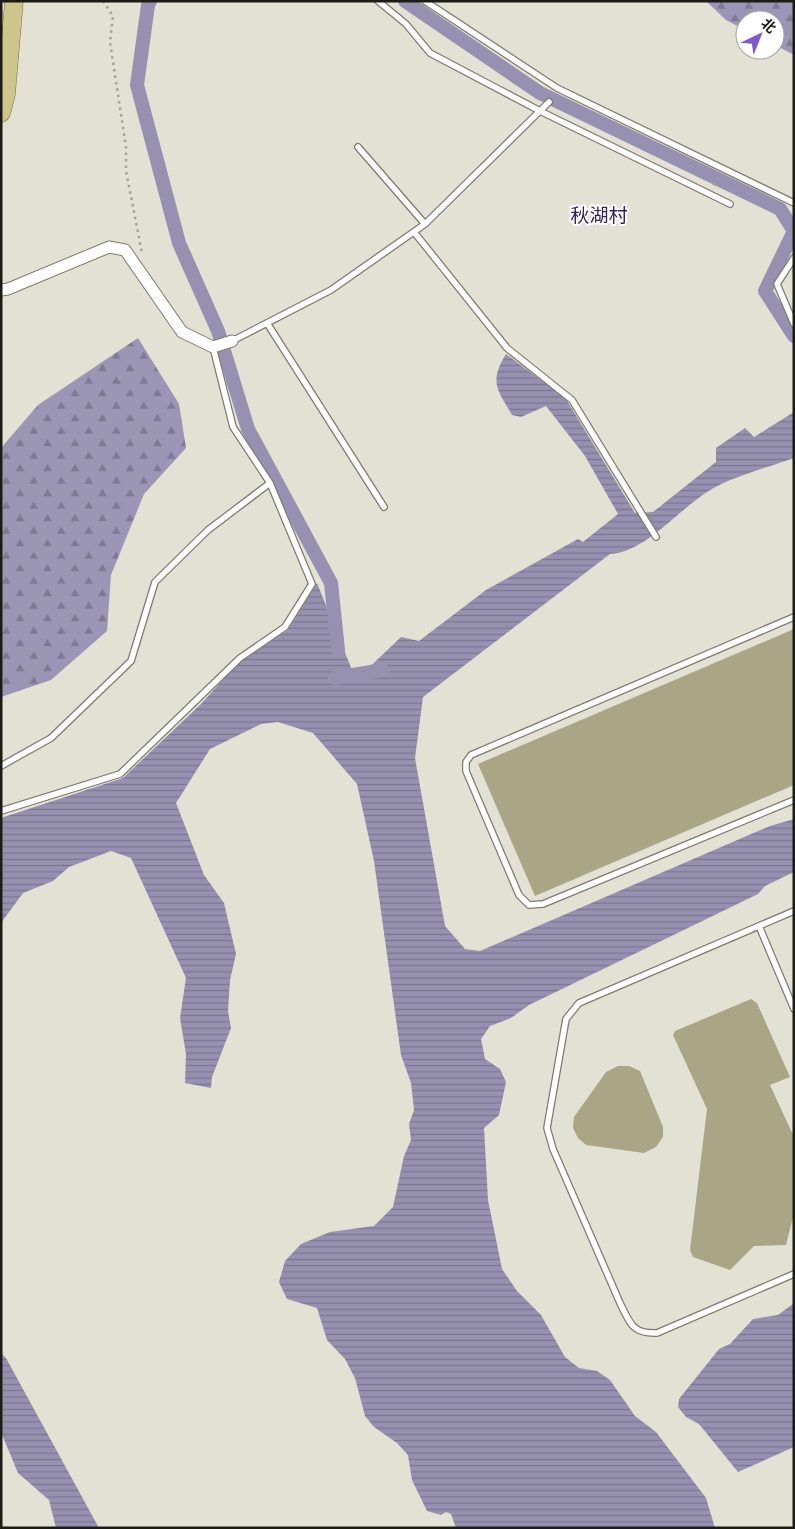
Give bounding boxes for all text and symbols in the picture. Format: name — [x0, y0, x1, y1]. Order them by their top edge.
north arrow — [735, 10, 785, 60]
text: 北 — [758, 15, 779, 36]
district label: 秋湖村 — [570, 204, 628, 226]

